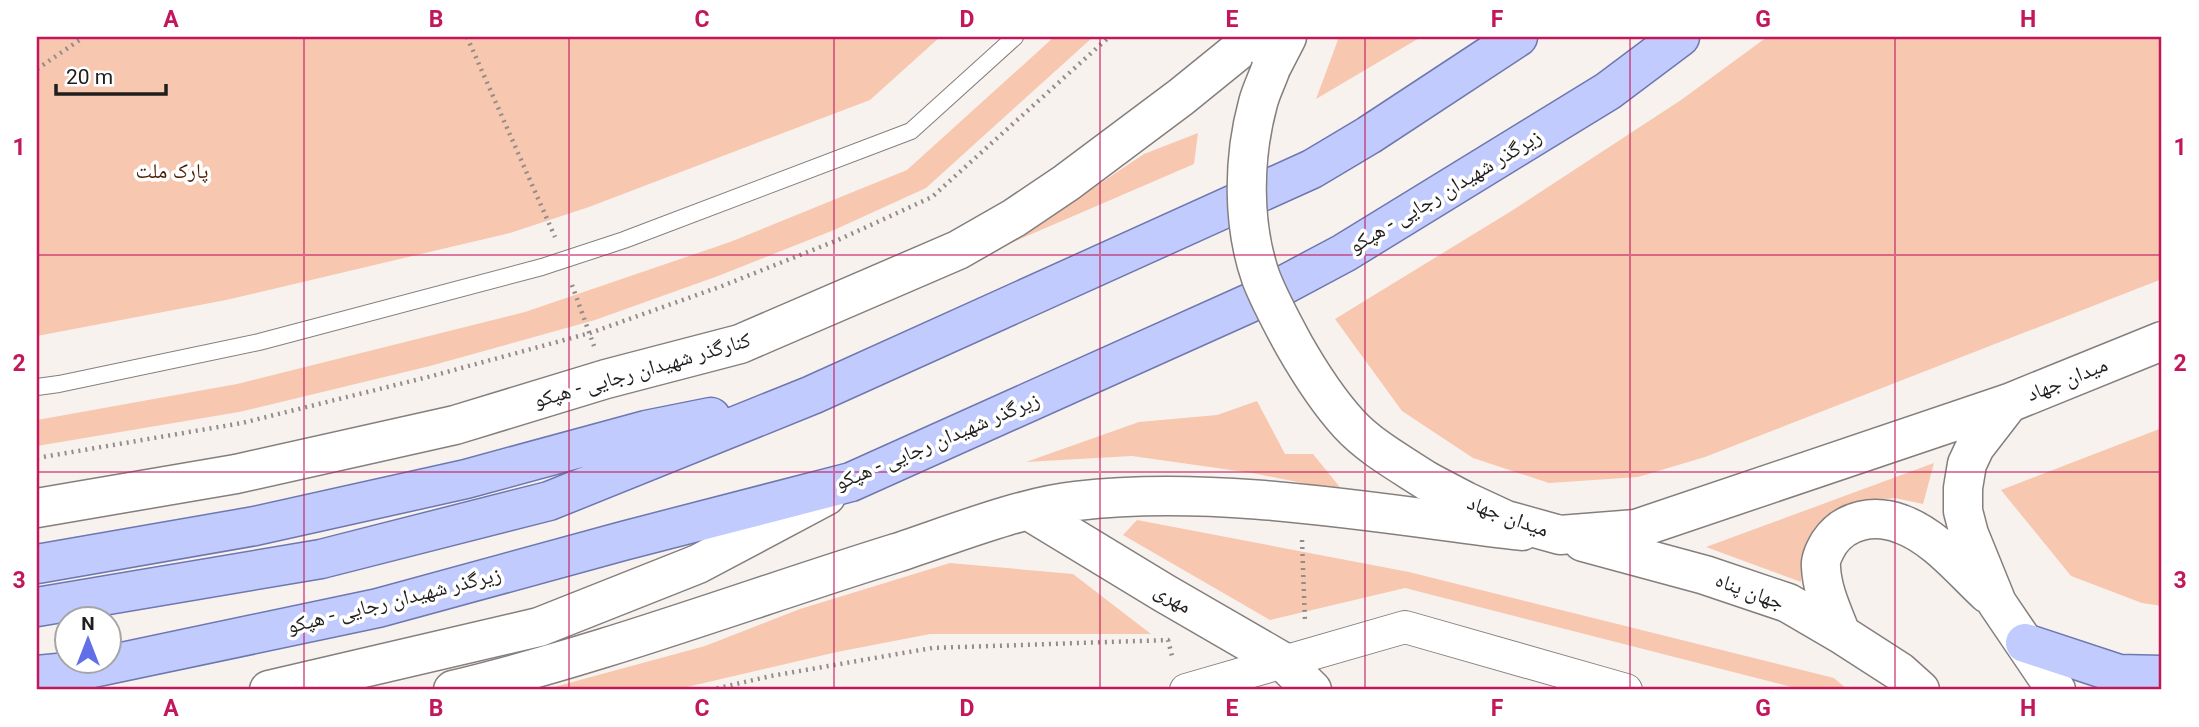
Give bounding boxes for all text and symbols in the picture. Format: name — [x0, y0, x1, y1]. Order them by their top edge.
text: A — [163, 6, 179, 33]
text: B — [429, 6, 443, 33]
text: C — [694, 6, 710, 33]
text: D — [960, 6, 974, 33]
text: E — [1226, 6, 1239, 33]
text: F — [1491, 6, 1504, 33]
text: G — [1755, 6, 1771, 33]
text: H — [2020, 6, 2036, 33]
scale bar — [56, 52, 166, 96]
text: 20 m — [66, 65, 113, 89]
street label: زیرگذر شهیدان رجایی - هپکو — [1345, 124, 1546, 259]
text: 1 — [12, 134, 26, 161]
text: 1 — [2173, 134, 2187, 161]
park label: پارک ملت — [136, 159, 208, 183]
street label: کنارگذر شهیدان رجایی - هپکو — [531, 327, 754, 413]
text: 2 — [12, 350, 26, 377]
text: 2 — [2173, 350, 2187, 377]
street label: میدان جهاد — [2023, 352, 2111, 406]
street label: زیرگذر شهیدان رجایی - هپکو — [831, 387, 1043, 496]
street label: میدان جهاد — [1464, 490, 1552, 542]
street label: زیرگذر شهیدان رجایی - هپکو — [284, 562, 504, 639]
text: 3 — [12, 567, 26, 594]
text: 3 — [2173, 567, 2187, 594]
street label: جهان پناه — [1712, 568, 1788, 615]
street label: مهری — [1150, 578, 1196, 618]
north arrow — [52, 604, 122, 674]
text: N — [81, 612, 95, 635]
text: A — [163, 695, 179, 722]
text: B — [429, 695, 443, 722]
text: C — [694, 695, 710, 722]
text: D — [960, 695, 974, 722]
text: E — [1226, 695, 1239, 722]
text: F — [1491, 695, 1504, 722]
text: G — [1755, 695, 1771, 722]
text: H — [2020, 695, 2036, 722]

